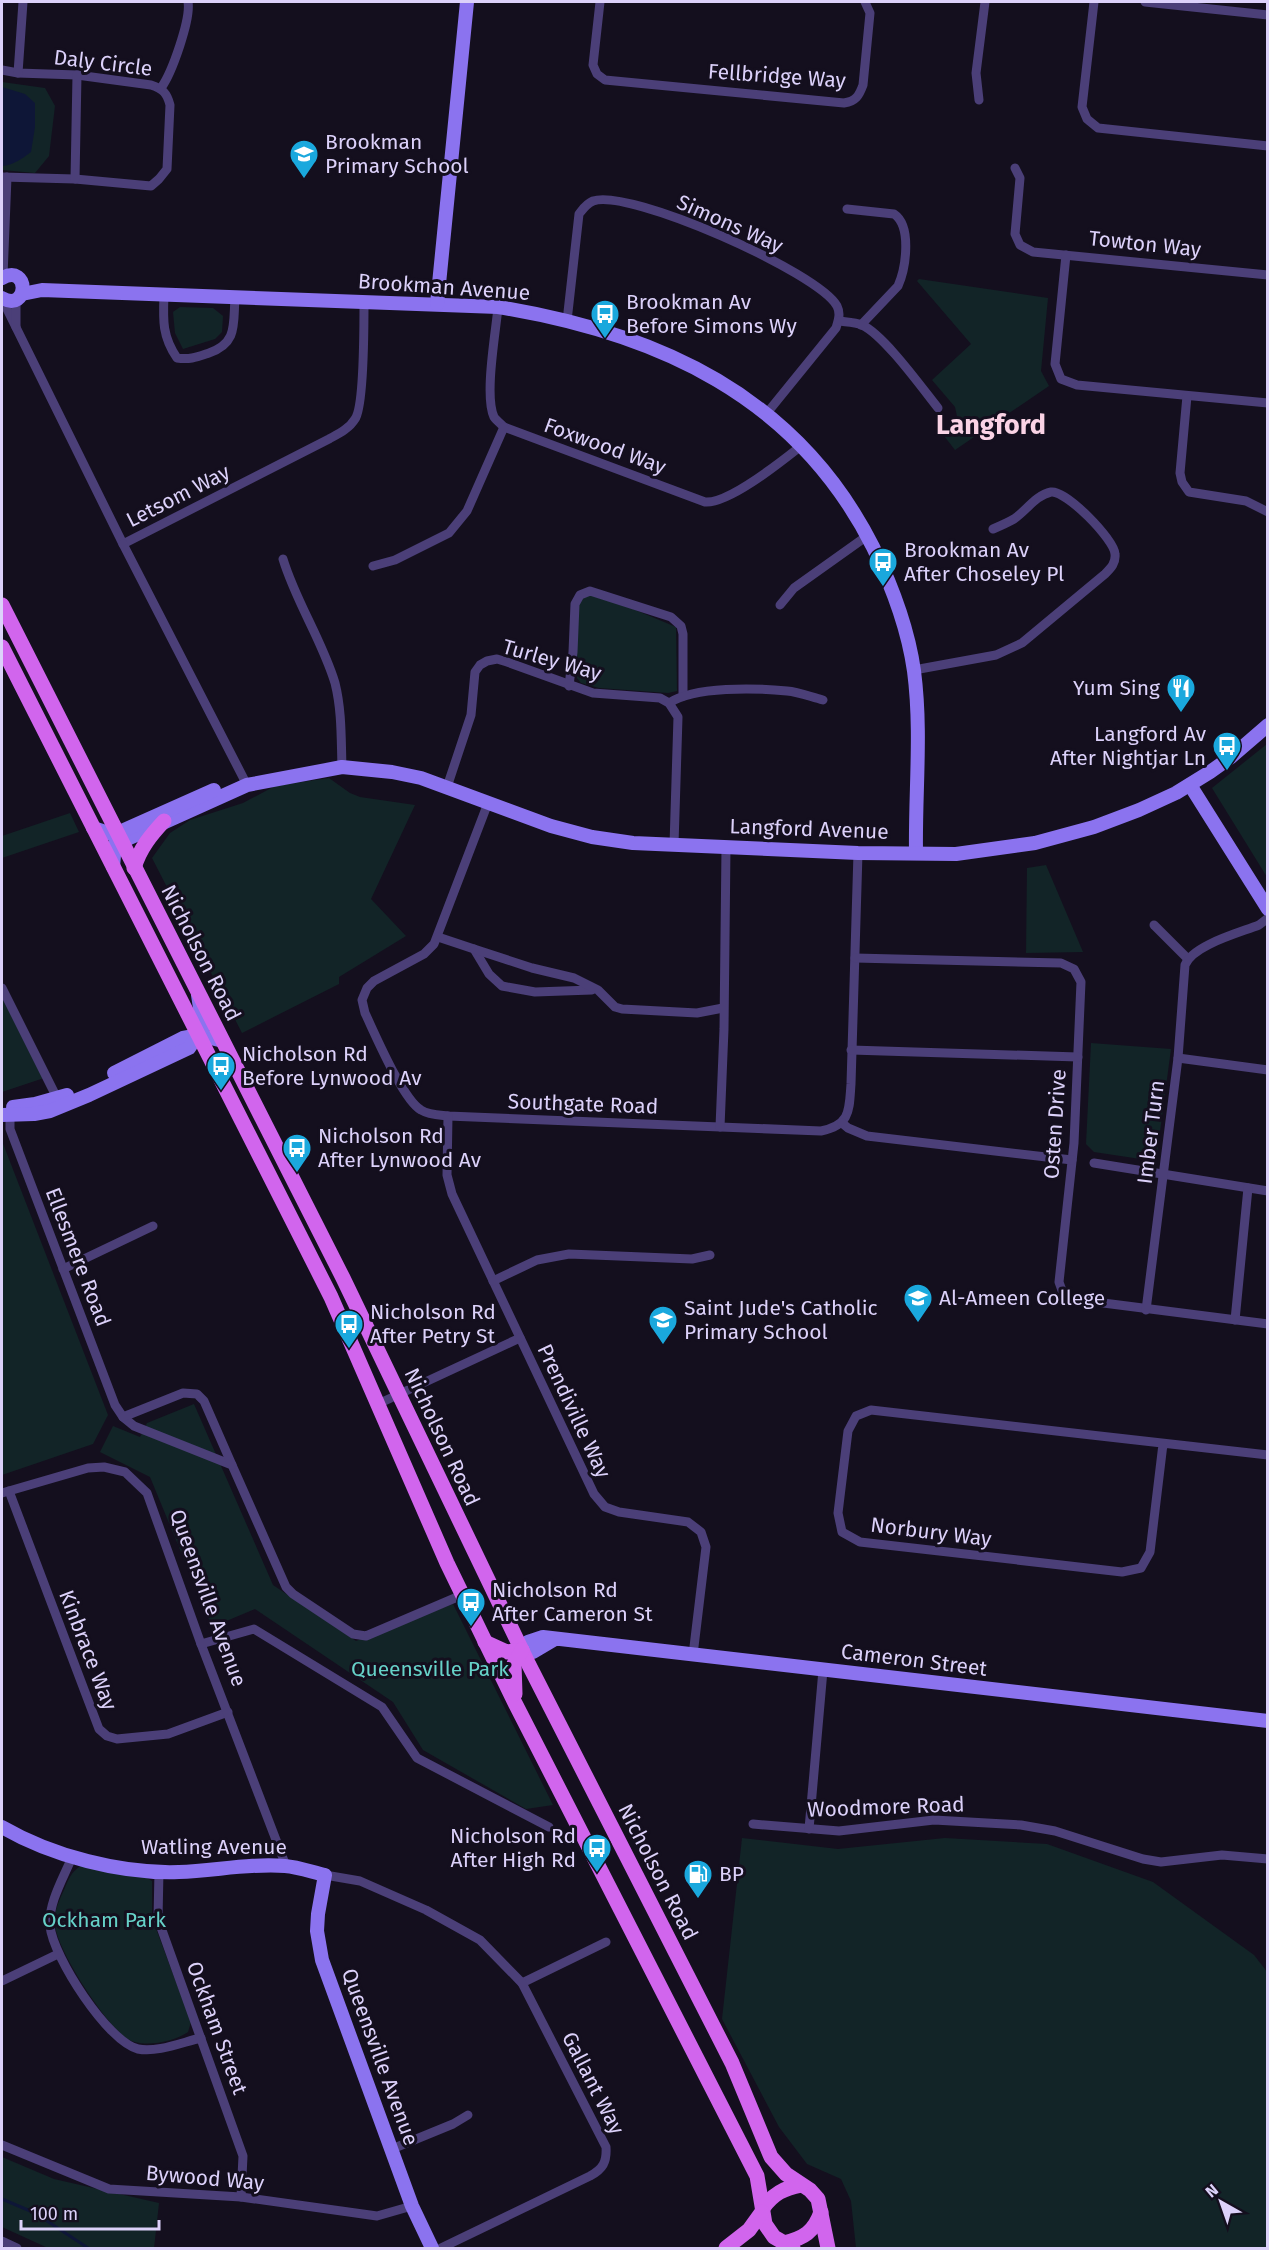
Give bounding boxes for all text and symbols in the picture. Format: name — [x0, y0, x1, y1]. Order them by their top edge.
street label: Daly Circle — [52, 44, 154, 82]
street label: Fellbridge Way — [707, 58, 847, 94]
place label: Brookman Primary School — [325, 129, 469, 179]
school or university icon: Brookman Primary School — [288, 138, 320, 180]
street label: Simons Way — [673, 189, 788, 259]
street label: Towton Way — [1088, 225, 1203, 263]
street label: Brookman Avenue — [357, 268, 531, 306]
place label: Brookman Av Before Simons Wy — [626, 289, 797, 339]
bus stop icon: Brookman Av Before Simons Wy — [589, 298, 621, 340]
district label: Langford — [936, 409, 1046, 441]
street label: Foxwood Way — [541, 412, 670, 480]
street label: Letsom Way — [122, 459, 235, 533]
place label: Brookman Av After Choseley Pl — [904, 537, 1064, 587]
bus stop icon: Brookman Av After Choseley Pl — [867, 546, 899, 588]
street label: Turley Way — [499, 633, 605, 687]
restaurant icon: Yum Sing — [1165, 672, 1197, 714]
place label: Yum Sing — [1073, 675, 1160, 701]
place label: Langford Av After Nightjar Ln — [1050, 721, 1207, 771]
bus stop icon: Langford Av After Nightjar Ln — [1211, 730, 1243, 772]
street label: Langford Avenue — [729, 813, 889, 845]
street label: Nicholson Road — [156, 881, 246, 1025]
place label: Nicholson Rd Before Lynwood Av — [242, 1041, 422, 1091]
bus stop icon: Nicholson Rd Before Lynwood Av — [205, 1050, 237, 1092]
street label: Osten Drive — [1038, 1068, 1072, 1180]
street label: Imber Turn — [1132, 1079, 1170, 1185]
street label: Southgate Road — [507, 1088, 659, 1120]
place label: Nicholson Rd After Lynwood Av — [318, 1123, 482, 1173]
bus stop icon: Nicholson Rd After Lynwood Av — [281, 1132, 313, 1174]
street label: Ellesmere Road — [40, 1184, 116, 1330]
school or university icon: Al-Ameen College — [902, 1282, 934, 1324]
place label: Al-Ameen College — [939, 1285, 1105, 1311]
place label: Saint Jude's Catholic Primary School — [684, 1295, 878, 1345]
place label: Nicholson Rd After Petry St — [370, 1299, 496, 1349]
school or university icon: Saint Jude's Catholic Primary School — [647, 1304, 679, 1346]
bus stop icon: Nicholson Rd After Petry St — [333, 1308, 365, 1350]
street label: Prendiville Way — [532, 1340, 617, 1483]
street label: Nicholson Road — [399, 1364, 485, 1510]
street label: Queensville Avenue — [164, 1506, 252, 1690]
street label: Norbury Way — [869, 1512, 994, 1552]
place label: Nicholson Rd After Cameron St — [492, 1577, 653, 1627]
street label: Kinbrace Way — [53, 1586, 123, 1714]
bus stop icon: Nicholson Rd After Cameron St — [455, 1586, 487, 1628]
street label: Cameron Street — [839, 1638, 989, 1682]
park label: Queensville Park — [351, 1656, 509, 1682]
street label: Woodmore Road — [807, 1791, 965, 1823]
street label: Nicholson Road — [613, 1800, 703, 1944]
place label: Nicholson Rd After High Rd — [450, 1823, 576, 1873]
bus stop icon: Nicholson Rd After High Rd — [581, 1832, 613, 1874]
street label: Watling Avenue — [141, 1834, 287, 1860]
fuel station icon: BP — [682, 1858, 714, 1900]
place label: BP — [719, 1861, 744, 1887]
park label: Ockham Park — [42, 1907, 166, 1933]
street label: Ockham Street — [181, 1958, 253, 2098]
street label: Queensville Avenue — [336, 1965, 424, 2149]
street label: Gallant Way — [556, 2027, 630, 2139]
street label: Bywood Way — [145, 2160, 266, 2196]
north arrow — [1191, 2172, 1251, 2232]
text: N — [1202, 2180, 1222, 2202]
scale bar — [21, 2193, 159, 2231]
text: 100 m — [30, 2203, 78, 2225]

